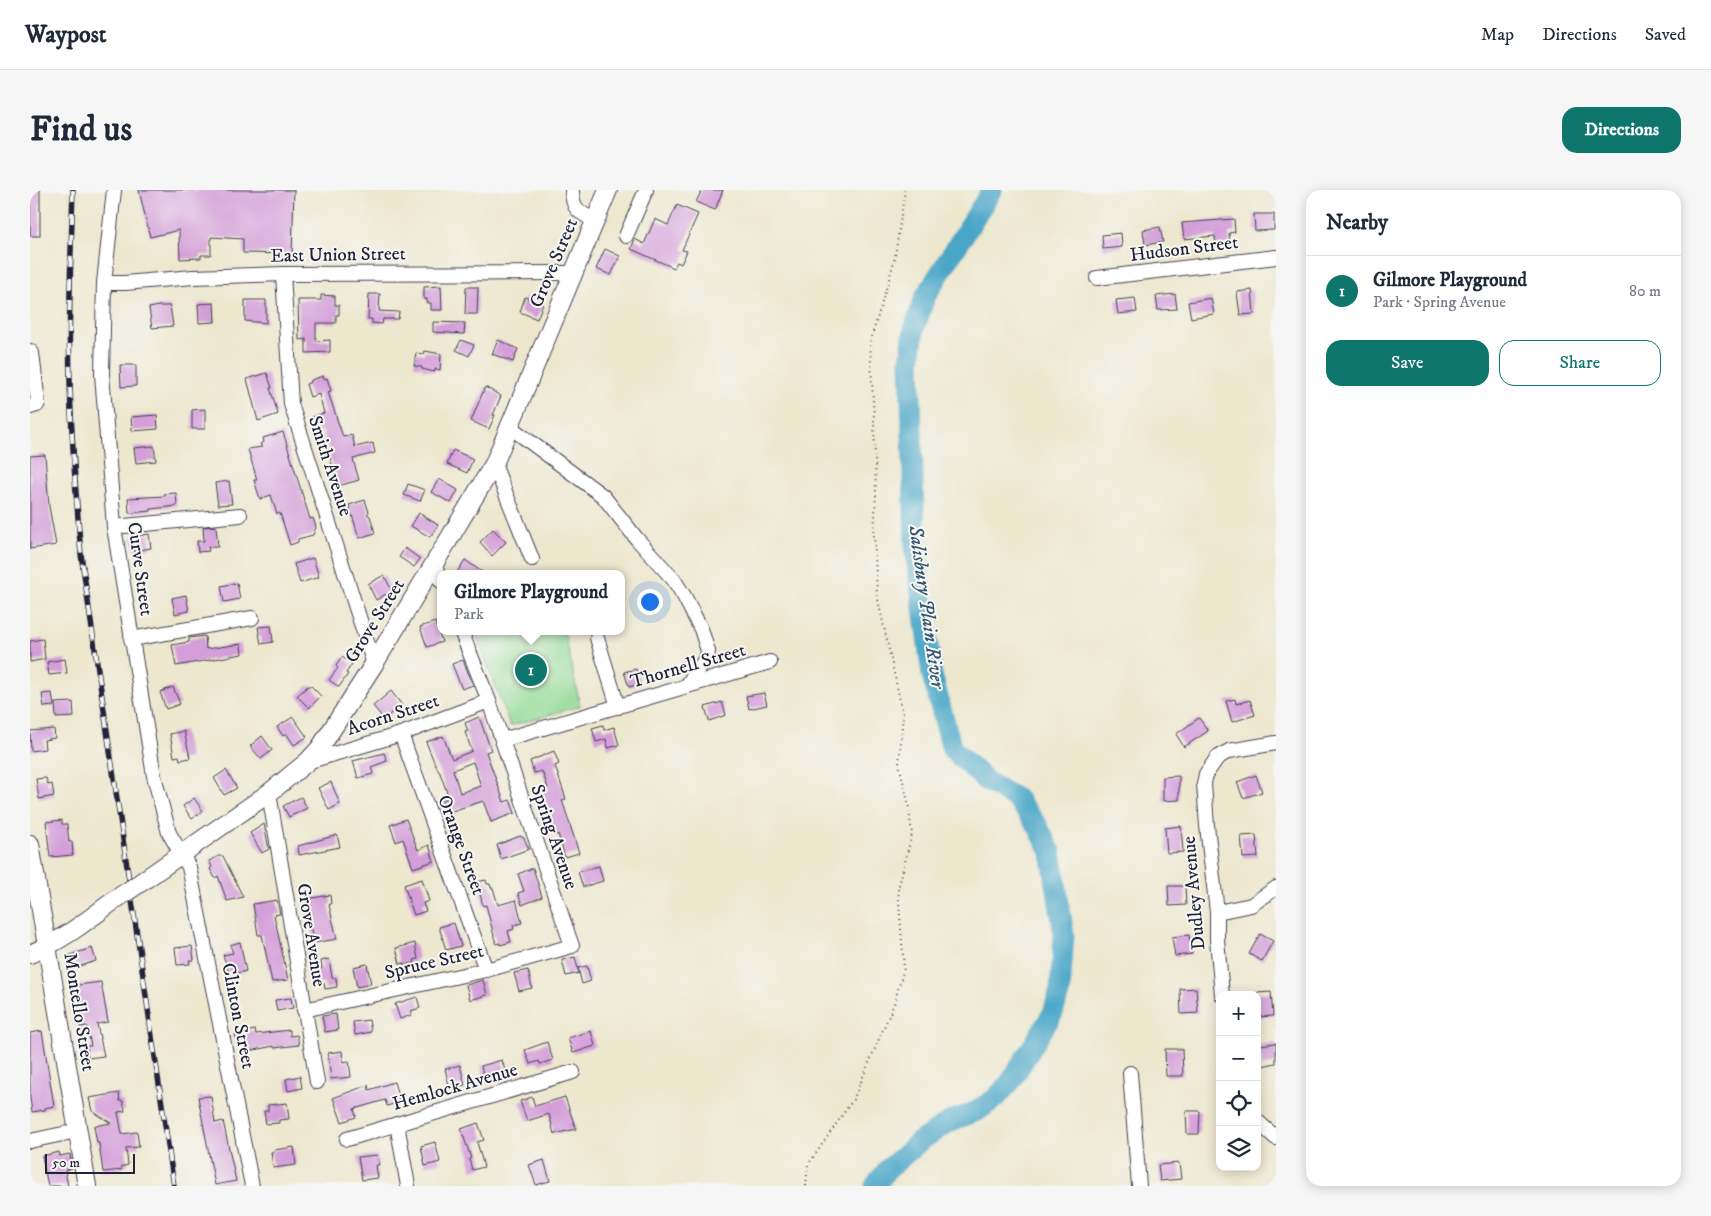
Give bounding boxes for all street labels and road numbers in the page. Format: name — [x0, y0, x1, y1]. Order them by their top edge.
street label: Grove Street — [525, 215, 583, 311]
street label: Hudson Street — [1129, 231, 1239, 267]
street label: East Union Street — [270, 242, 406, 268]
street label: Smith Avenue — [303, 413, 357, 519]
street label: Curve Street — [122, 521, 158, 617]
street label: Grove Street — [340, 575, 410, 667]
street label: Thornell Street — [628, 639, 748, 693]
street label: Acorn Street — [344, 689, 442, 741]
street label: Spring Avenue — [525, 782, 583, 893]
street label: Orange Street — [432, 792, 490, 898]
street label: Dudley Avenue — [1178, 835, 1210, 951]
street label: Grove Avenue — [291, 882, 331, 989]
street label: Spruce Street — [382, 939, 486, 985]
street label: Montello Street — [58, 951, 100, 1073]
street label: Clinton Street — [216, 961, 260, 1071]
street label: Hemlock Avenue — [390, 1058, 520, 1116]

